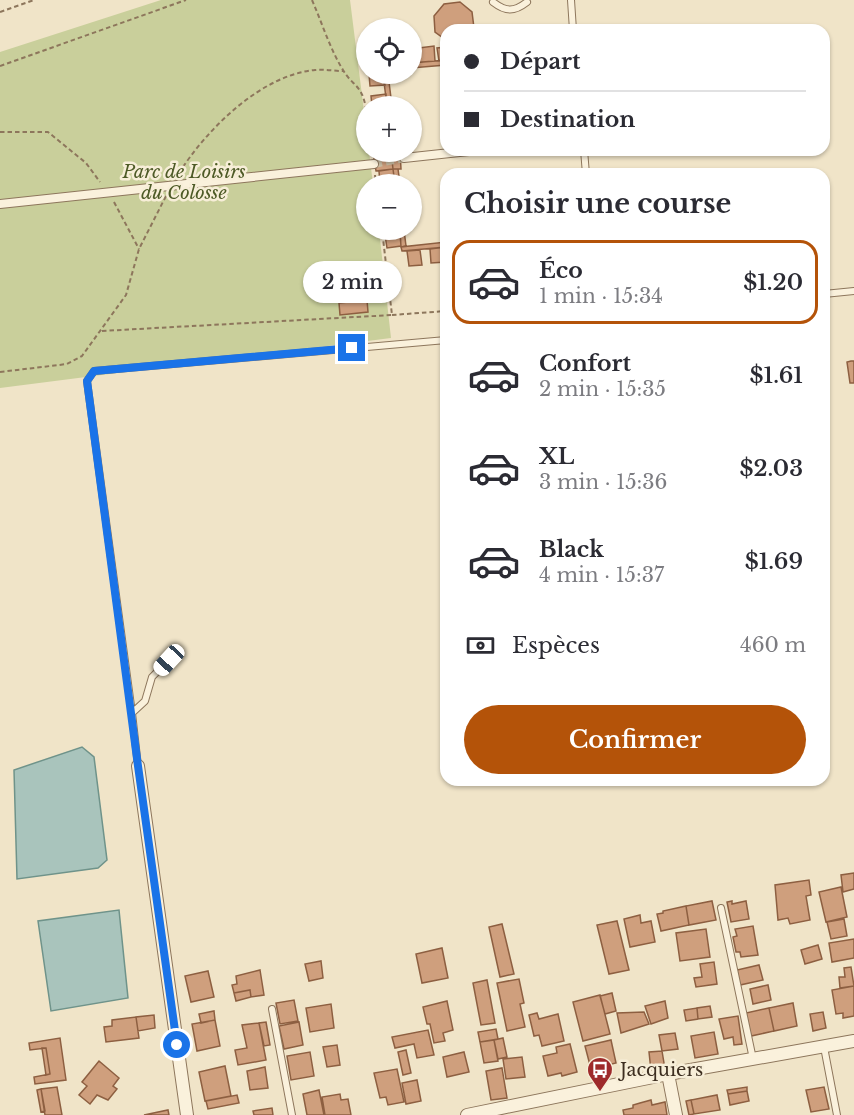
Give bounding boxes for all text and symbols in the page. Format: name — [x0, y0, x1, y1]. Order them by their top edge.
map controls — [356, 18, 422, 240]
button: locate — [356, 18, 422, 84]
text: Départ — [500, 48, 580, 75]
button: + — [356, 96, 422, 162]
text: Destination — [500, 106, 635, 133]
park label: Parc de Loisirs du Colosse — [121, 161, 246, 204]
button: − — [356, 174, 422, 240]
text: Choisir une course — [464, 187, 731, 220]
icon: car — [467, 255, 521, 309]
text: Éco — [539, 257, 583, 284]
callout: 2 min — [302, 261, 401, 303]
text: $1.20 — [743, 269, 803, 296]
text: 2 min — [322, 270, 383, 294]
text: 1 min · 15:34 — [539, 284, 663, 308]
route end — [338, 334, 365, 361]
icon: car — [467, 348, 521, 402]
text: Confort — [539, 350, 631, 377]
text: $1.61 — [750, 362, 803, 389]
text: 2 min · 15:35 — [539, 377, 666, 401]
icon: car — [467, 441, 521, 495]
text: XL — [539, 443, 574, 470]
text: $2.03 — [739, 455, 803, 482]
text: 3 min · 15:36 — [539, 470, 667, 494]
icon: car — [467, 534, 521, 588]
text: Black — [539, 536, 604, 563]
text: $1.69 — [745, 548, 803, 575]
text: 4 min · 15:37 — [539, 563, 664, 587]
icon: cash — [464, 629, 497, 662]
text: Espèces — [512, 632, 600, 659]
text: 460 m — [740, 633, 806, 657]
car — [150, 641, 188, 679]
button: Confirmer — [464, 705, 806, 774]
route start — [163, 1031, 190, 1058]
bus stop icon: Jacquiers — [585, 1055, 615, 1093]
place label: Jacquiers — [618, 1059, 703, 1081]

